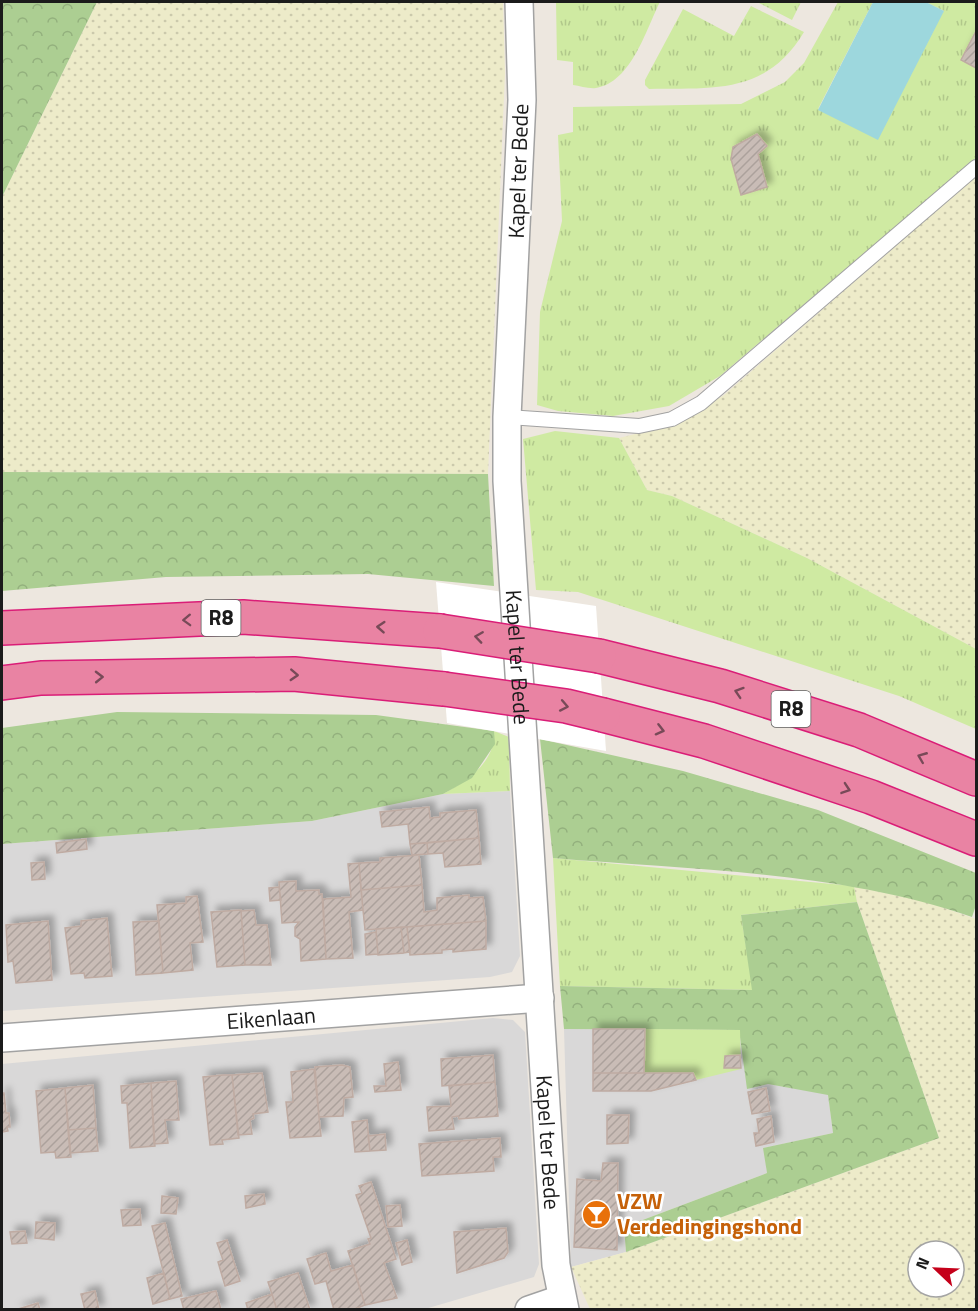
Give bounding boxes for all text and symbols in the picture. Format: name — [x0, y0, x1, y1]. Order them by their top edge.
street label: Kapel ter Bede — [499, 103, 537, 239]
street label: Kapel ter Bede — [497, 589, 539, 726]
road number: R8 — [202, 600, 240, 636]
one-way arrow — [182, 613, 191, 626]
one-way arrow — [377, 621, 386, 634]
one-way arrow — [475, 632, 484, 644]
one-way arrow — [290, 668, 299, 681]
one-way arrow — [95, 671, 104, 683]
one-way arrow — [734, 687, 745, 699]
road number: R8 — [772, 691, 810, 727]
one-way arrow — [559, 699, 569, 712]
one-way arrow — [655, 722, 665, 735]
one-way arrow — [918, 752, 929, 764]
one-way arrow — [840, 781, 851, 794]
street label: Eikenlaan — [226, 998, 317, 1038]
street label: Kapel ter Bede — [527, 1074, 570, 1211]
place label: VZW Verdedingingshond — [617, 1184, 802, 1243]
bar icon: VZW Verdedingingshond — [580, 1198, 612, 1230]
north arrow — [906, 1239, 966, 1299]
text: N — [909, 1253, 935, 1273]

